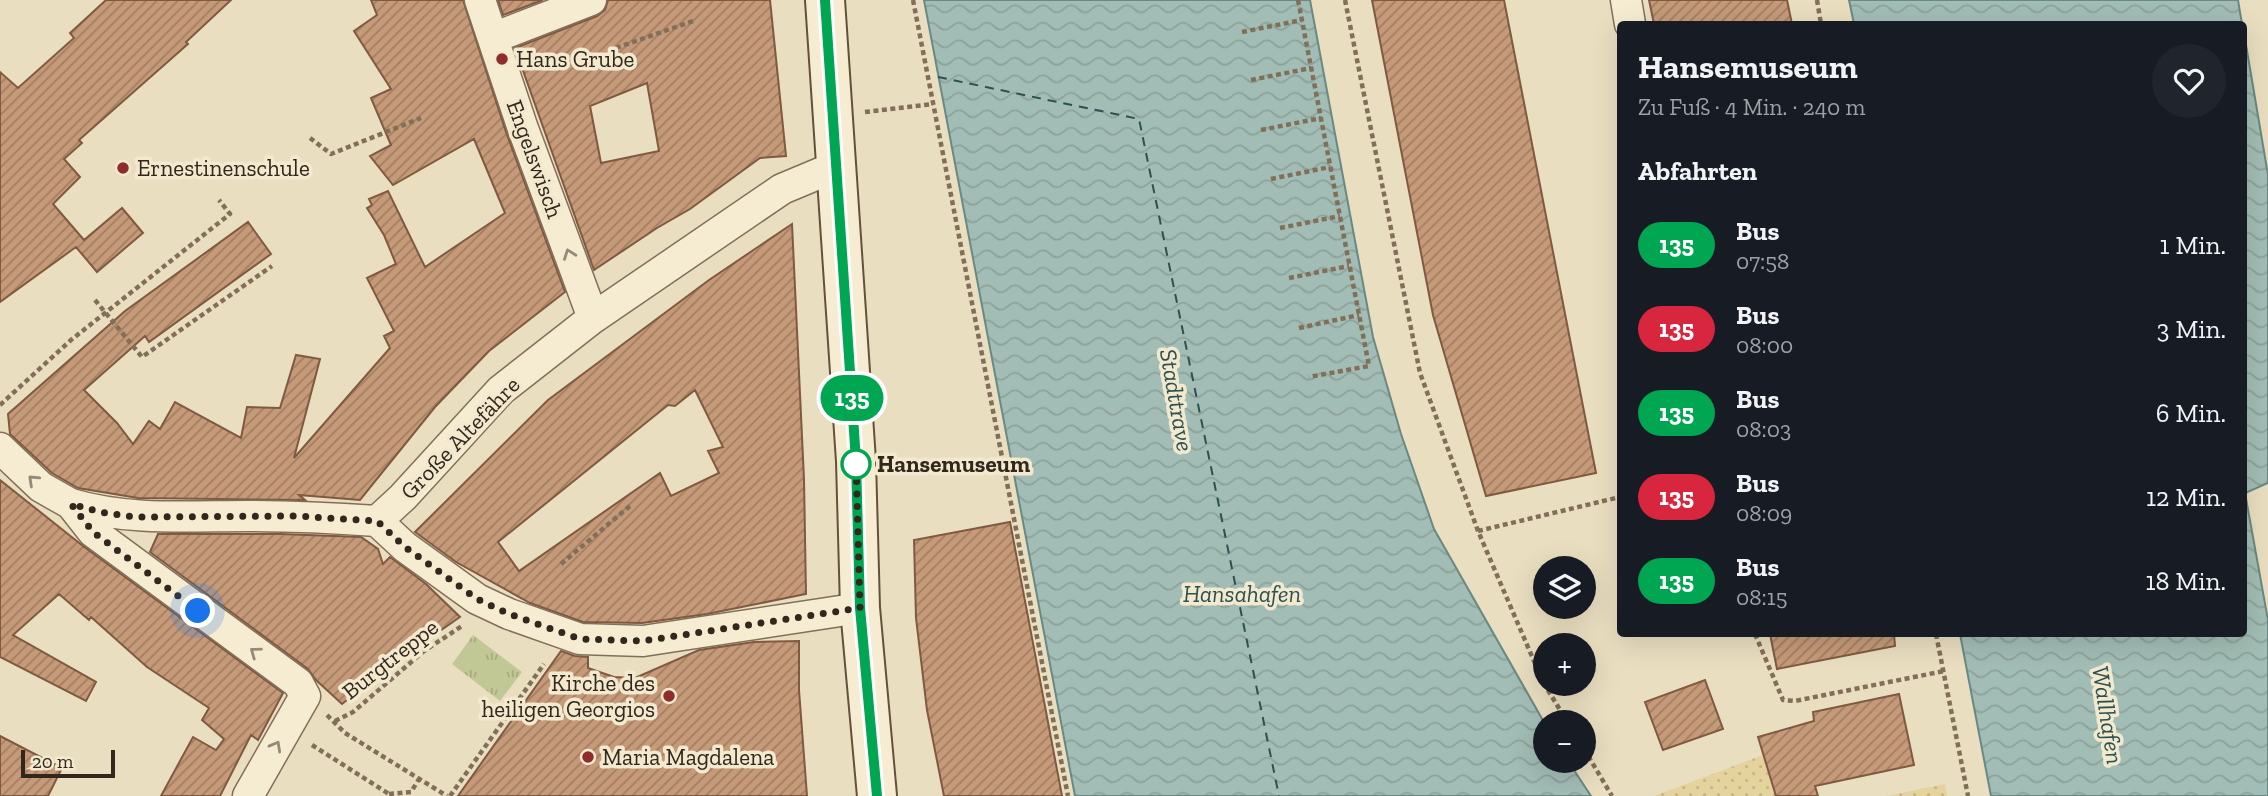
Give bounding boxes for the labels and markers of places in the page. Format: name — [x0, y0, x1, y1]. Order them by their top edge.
place label: Hans Grube — [516, 45, 634, 73]
marker: Hans Grube — [494, 51, 510, 67]
place label: Ernestinenschule — [137, 154, 310, 182]
marker: Ernestinenschule — [115, 160, 131, 176]
marker: Hansemuseum — [841, 449, 871, 479]
place label: Hansemuseum — [877, 450, 1030, 478]
place label: Kirche des heiligen Georgios — [481, 669, 655, 723]
marker: Kirche des heiligen Georgios — [661, 688, 677, 704]
place label: Maria Magdalena — [602, 743, 774, 771]
marker: Maria Magdalena — [580, 749, 596, 765]

